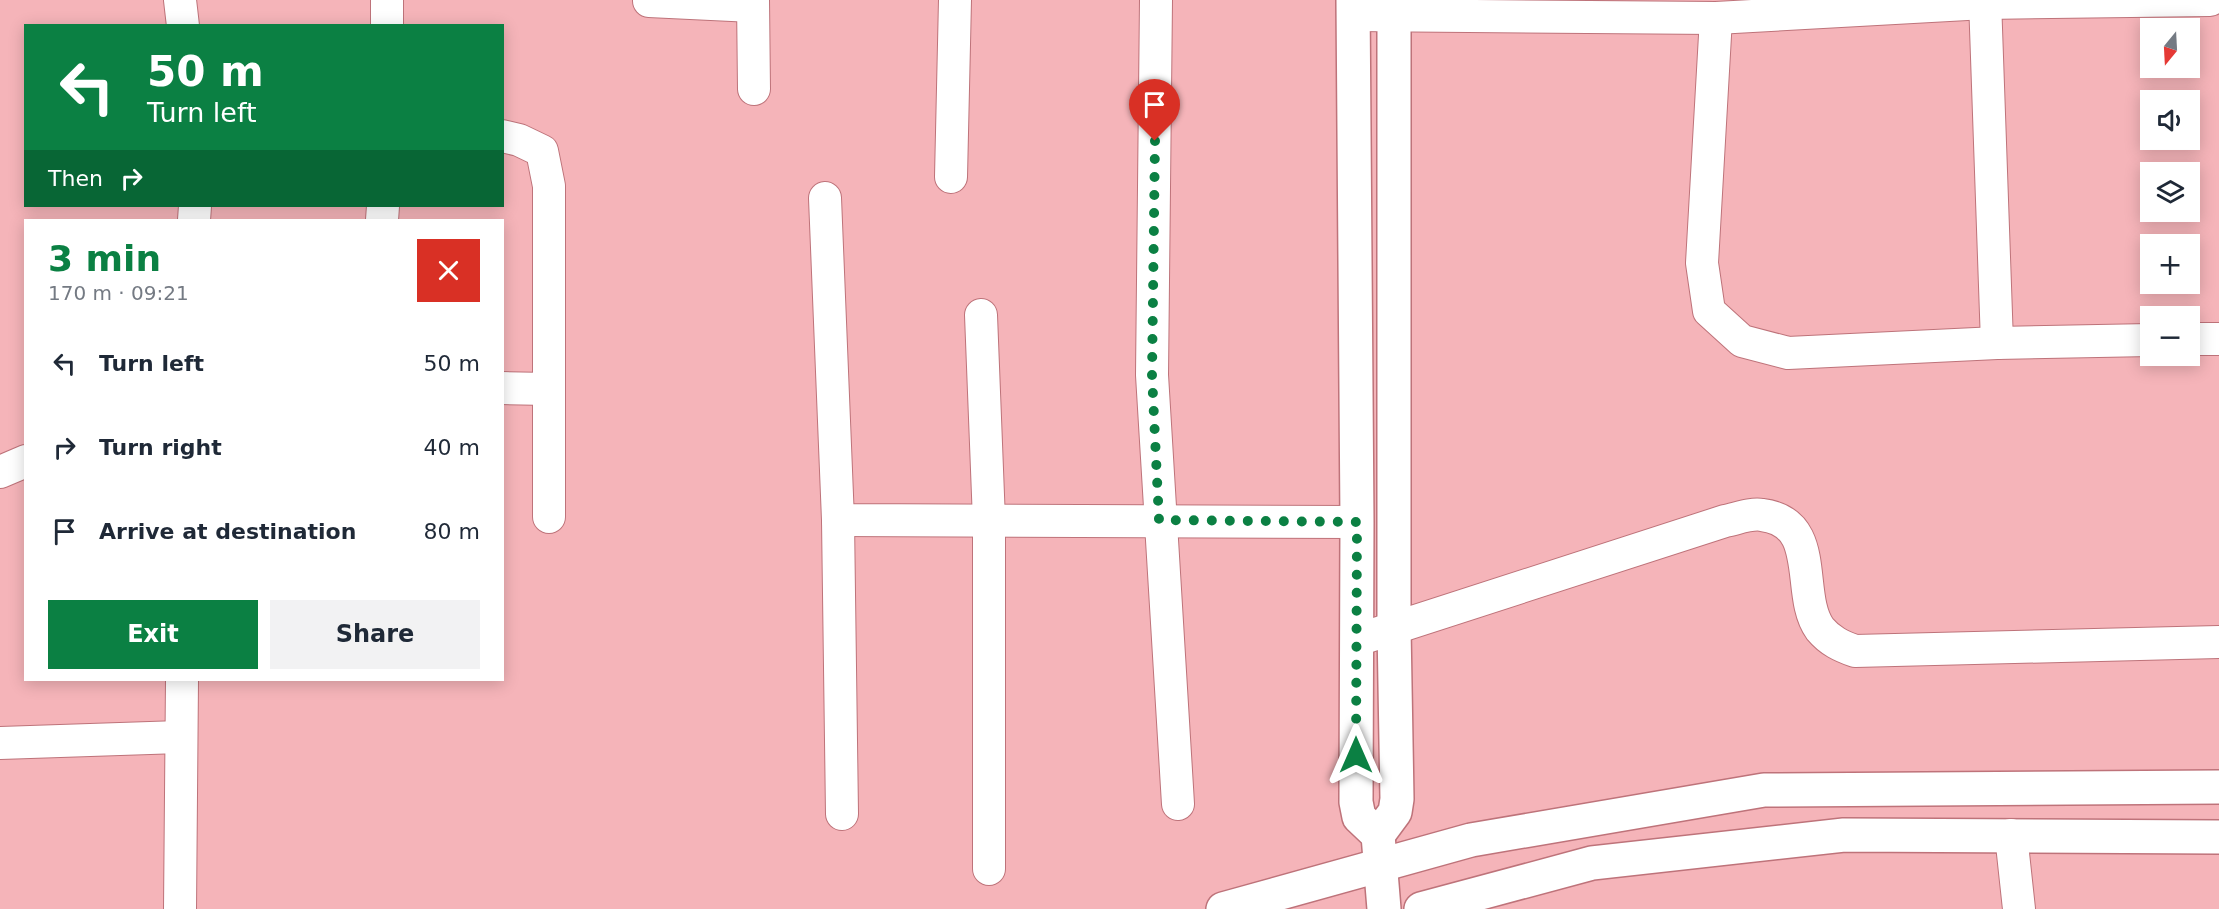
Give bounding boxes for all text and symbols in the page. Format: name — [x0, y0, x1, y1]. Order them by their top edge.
north arrow — [2140, 18, 2200, 78]
map controls — [2140, 18, 2200, 366]
text: 50 m — [147, 47, 264, 96]
icon: left — [48, 48, 126, 126]
pin — [1129, 79, 1180, 141]
icon: arrive — [1138, 88, 1171, 121]
button: sound — [2140, 90, 2200, 150]
text: Turn left — [147, 97, 257, 128]
icon: right — [115, 162, 148, 195]
button: layers — [2140, 162, 2200, 222]
text: Then — [48, 166, 103, 191]
button: + — [2140, 234, 2200, 294]
text: 3 min — [48, 238, 161, 279]
button: close — [417, 239, 480, 302]
text: 170 m · 09:21 — [48, 281, 189, 305]
button: − — [2140, 306, 2200, 366]
icon: left — [48, 347, 81, 380]
text: Turn left — [99, 351, 204, 376]
text: 50 m — [424, 351, 480, 376]
icon: right — [48, 431, 81, 464]
text: Turn right — [99, 435, 222, 460]
text: 40 m — [424, 435, 480, 460]
icon: arrive — [48, 515, 81, 548]
text: Arrive at destination — [99, 519, 356, 544]
text: 80 m — [424, 519, 480, 544]
button: Exit — [48, 600, 258, 669]
button: Share — [270, 600, 480, 669]
position arrow — [1324, 723, 1388, 787]

